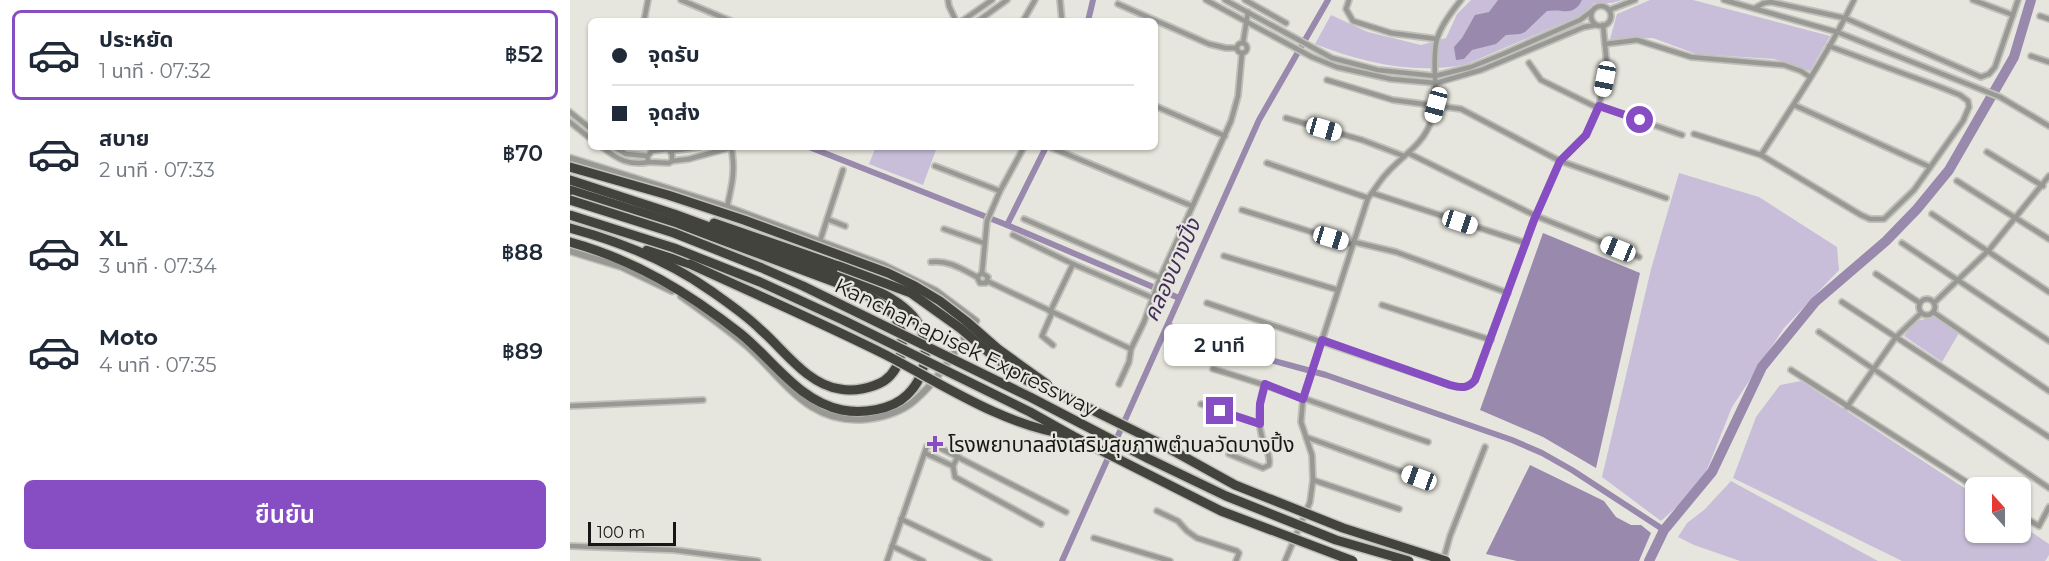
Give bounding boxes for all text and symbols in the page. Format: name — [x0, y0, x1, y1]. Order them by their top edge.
text: ประหยัด — [99, 26, 174, 53]
icon: car — [27, 28, 81, 82]
text: ฿52 — [505, 41, 543, 68]
text: จุดรับ — [648, 41, 700, 68]
text: 1 นาที · 07:32 — [99, 59, 211, 83]
car — [1593, 60, 1617, 98]
car — [1423, 85, 1449, 125]
text: จุดส่ง — [648, 99, 700, 126]
route start — [1626, 106, 1653, 133]
car — [1304, 115, 1344, 143]
text: สบาย — [99, 125, 149, 152]
icon: car — [27, 127, 81, 181]
text: ฿70 — [502, 140, 543, 167]
text: 2 นาที · 07:33 — [99, 158, 215, 182]
car — [1440, 208, 1480, 236]
water label: คลองบางปิ้ง — [1137, 213, 1207, 326]
car — [1311, 224, 1351, 252]
text: XL — [99, 225, 128, 252]
icon: car — [27, 226, 81, 280]
car — [1598, 234, 1638, 264]
text: ฿88 — [502, 239, 543, 266]
text: 3 นาที · 07:34 — [99, 254, 217, 278]
street label: Kanchanapisek Expressway — [831, 272, 1102, 422]
text: Moto — [99, 324, 158, 351]
callout: 2 นาที — [1164, 324, 1276, 366]
icon: car — [27, 325, 81, 379]
text: 2 นาที — [1194, 333, 1245, 357]
text: ฿89 — [502, 338, 543, 365]
text: 4 นาที · 07:35 — [99, 353, 217, 377]
route end — [1206, 397, 1233, 424]
place label: โรงพยาบาลส่งเสริมสุขภาพตำบลวัดบางปิ้ง — [948, 431, 1295, 458]
marker: โรงพยาบาลส่งเสริมสุขภาพตำบลวัดบางปิ้ง — [926, 435, 944, 453]
car — [1399, 463, 1439, 493]
north arrow — [1965, 477, 2031, 543]
map controls — [1965, 477, 2031, 543]
button: ยืนยัน — [24, 480, 546, 549]
scale bar — [588, 519, 676, 546]
text: 100 m — [597, 523, 645, 542]

